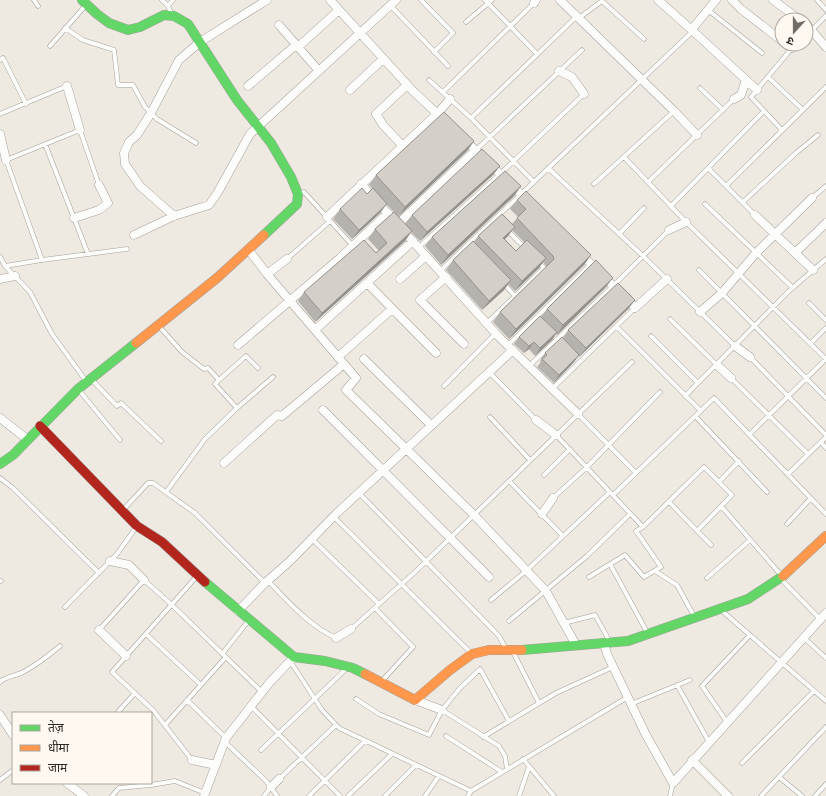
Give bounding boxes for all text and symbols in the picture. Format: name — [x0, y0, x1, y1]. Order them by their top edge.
north arrow — [774, 12, 814, 52]
text: उ — [785, 33, 796, 48]
legend — [12, 712, 152, 784]
text: तेज़ — [48, 720, 65, 735]
text: धीमा — [48, 740, 70, 755]
text: जाम — [48, 761, 68, 775]

